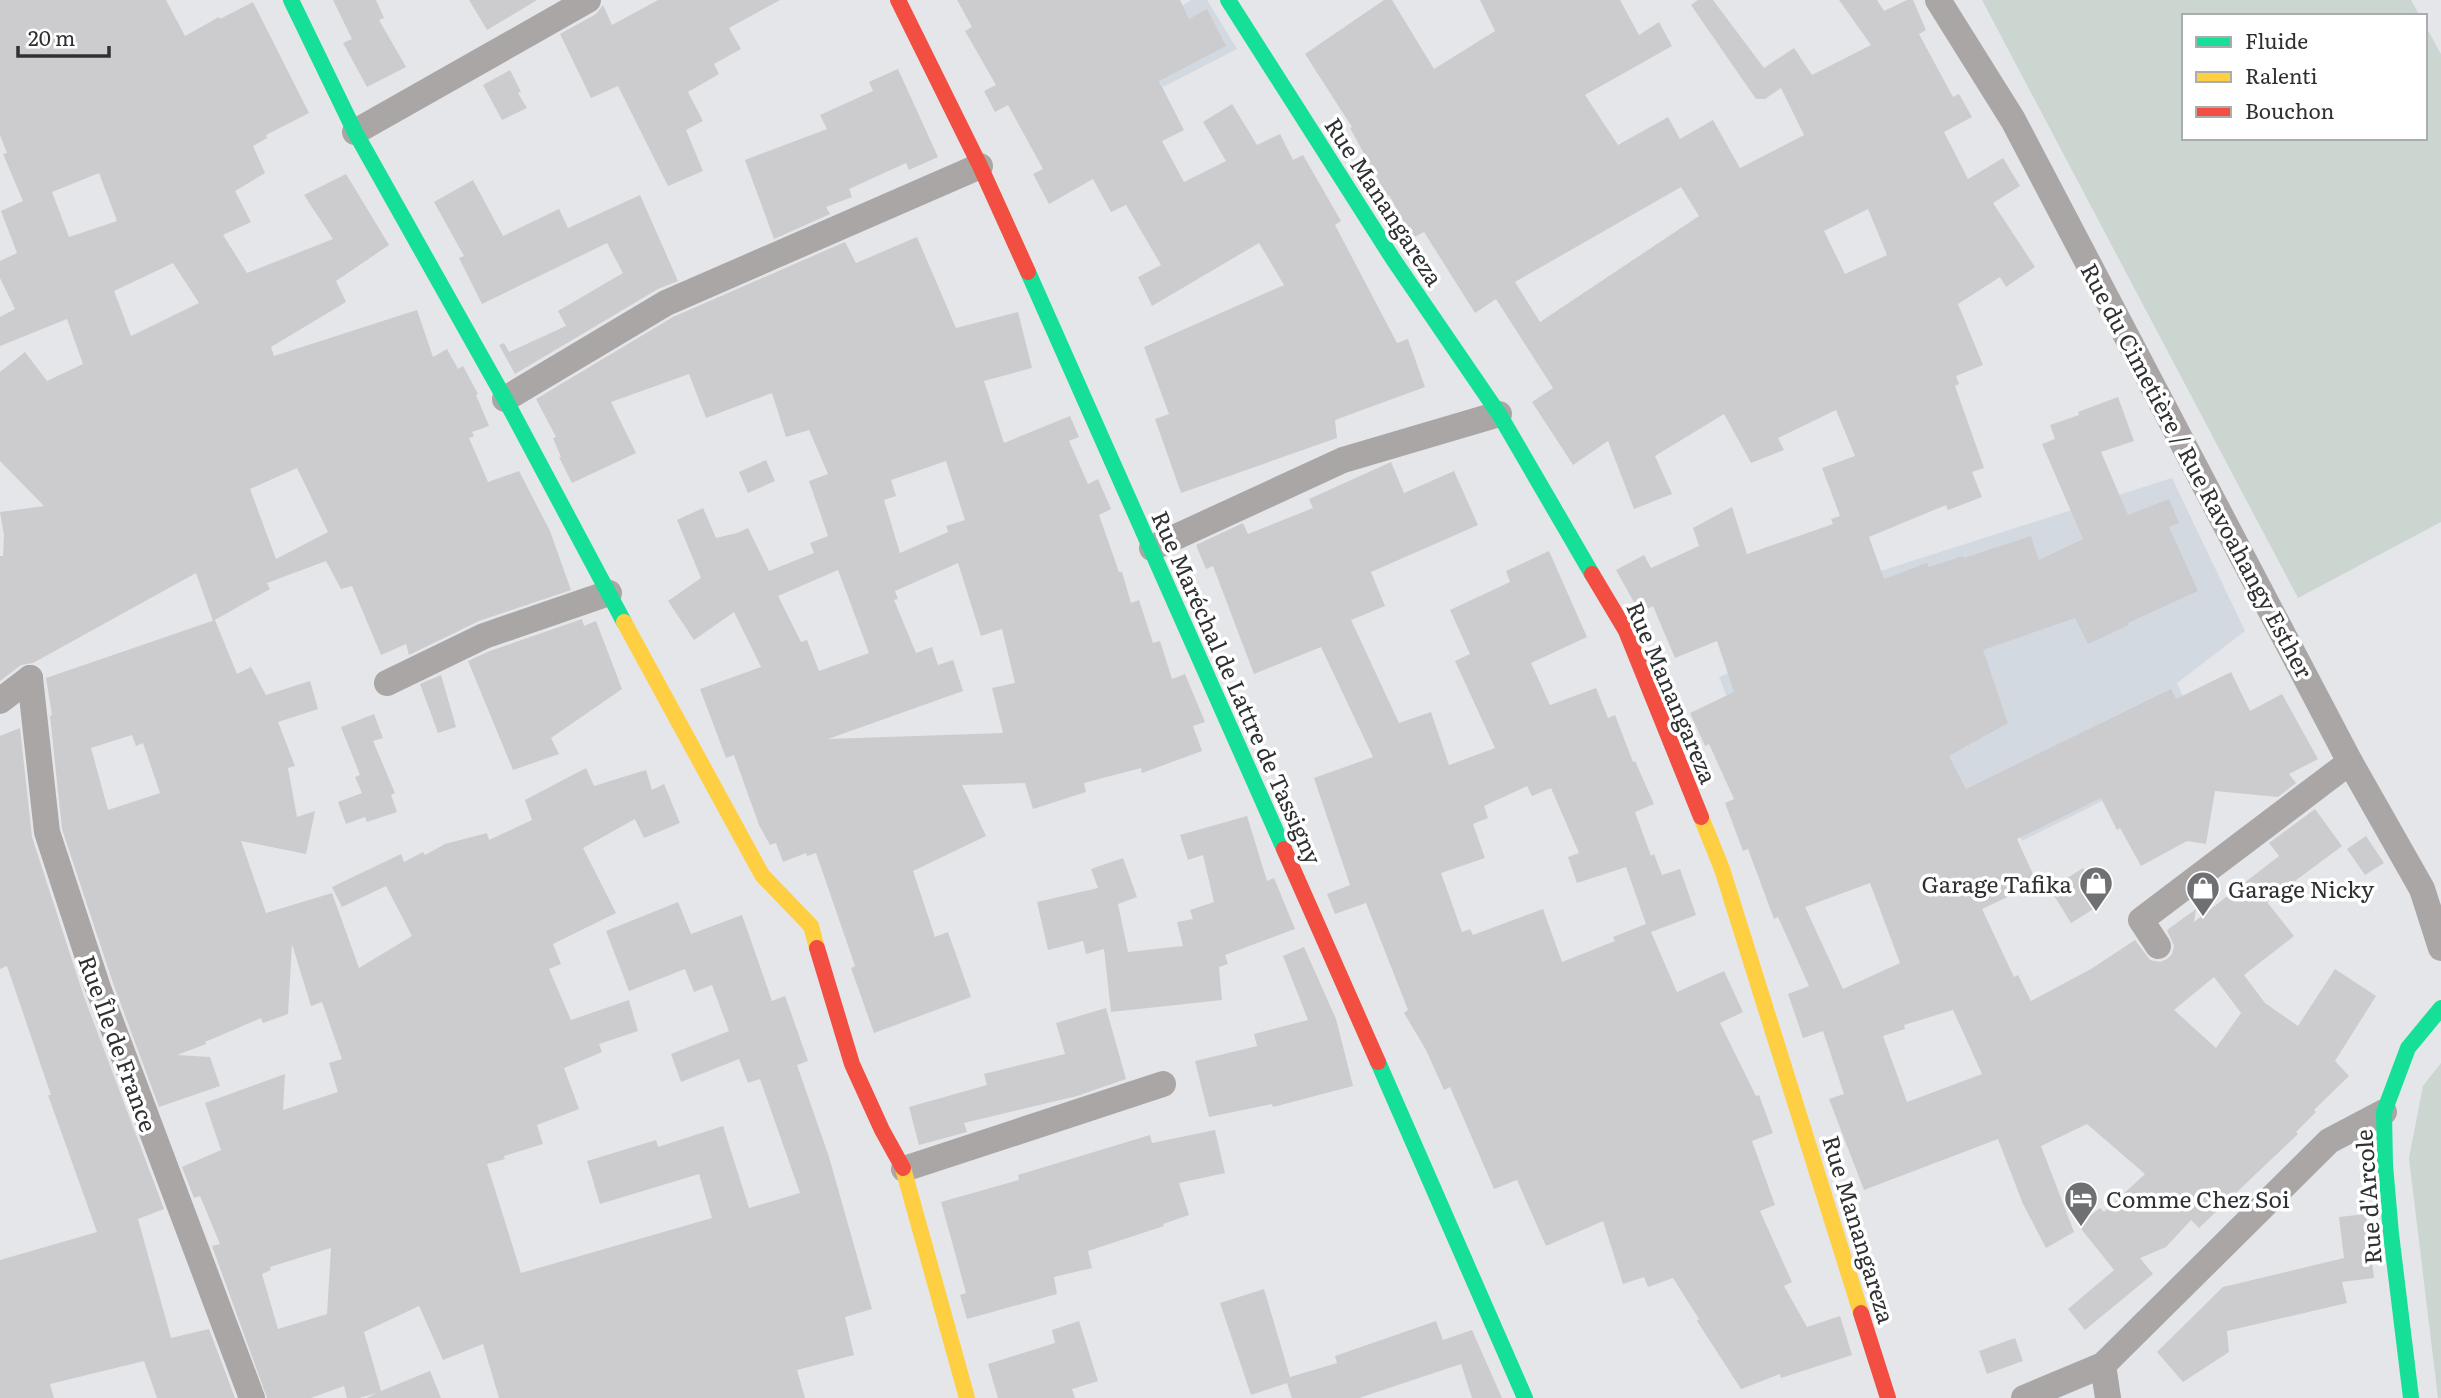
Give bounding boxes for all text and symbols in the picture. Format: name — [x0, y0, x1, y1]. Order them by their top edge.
scale bar — [18, 14, 108, 58]
legend — [2182, 14, 2427, 140]
text: 20 m — [28, 21, 75, 52]
text: Fluide — [2245, 24, 2308, 55]
text: Ralenti — [2245, 59, 2318, 90]
text: Bouchon — [2245, 94, 2335, 125]
street label: Rue Manangareza — [1318, 110, 1453, 293]
street label: Rue du Cimetière / Rue Ravoahangy Esther — [2074, 256, 2322, 684]
street label: Rue Maréchal de Lattre de Tassigny — [1144, 505, 1332, 870]
street label: Rue Manangareza — [1619, 596, 1727, 789]
shop icon: Garage Tafika — [2077, 864, 2115, 913]
place label: Garage Tafika — [1921, 866, 2073, 900]
shop icon: Garage Nicky — [2184, 869, 2222, 918]
place label: Garage Nicky — [2228, 871, 2375, 905]
street label: Rue Île de France — [71, 950, 167, 1136]
street label: Rue d'Arcole — [2345, 1128, 2389, 1266]
street label: Rue Manangareza — [1815, 1131, 1905, 1328]
hotel icon: Comme Chez Soi — [2062, 1179, 2100, 1228]
place label: Comme Chez Soi — [2106, 1181, 2290, 1215]

